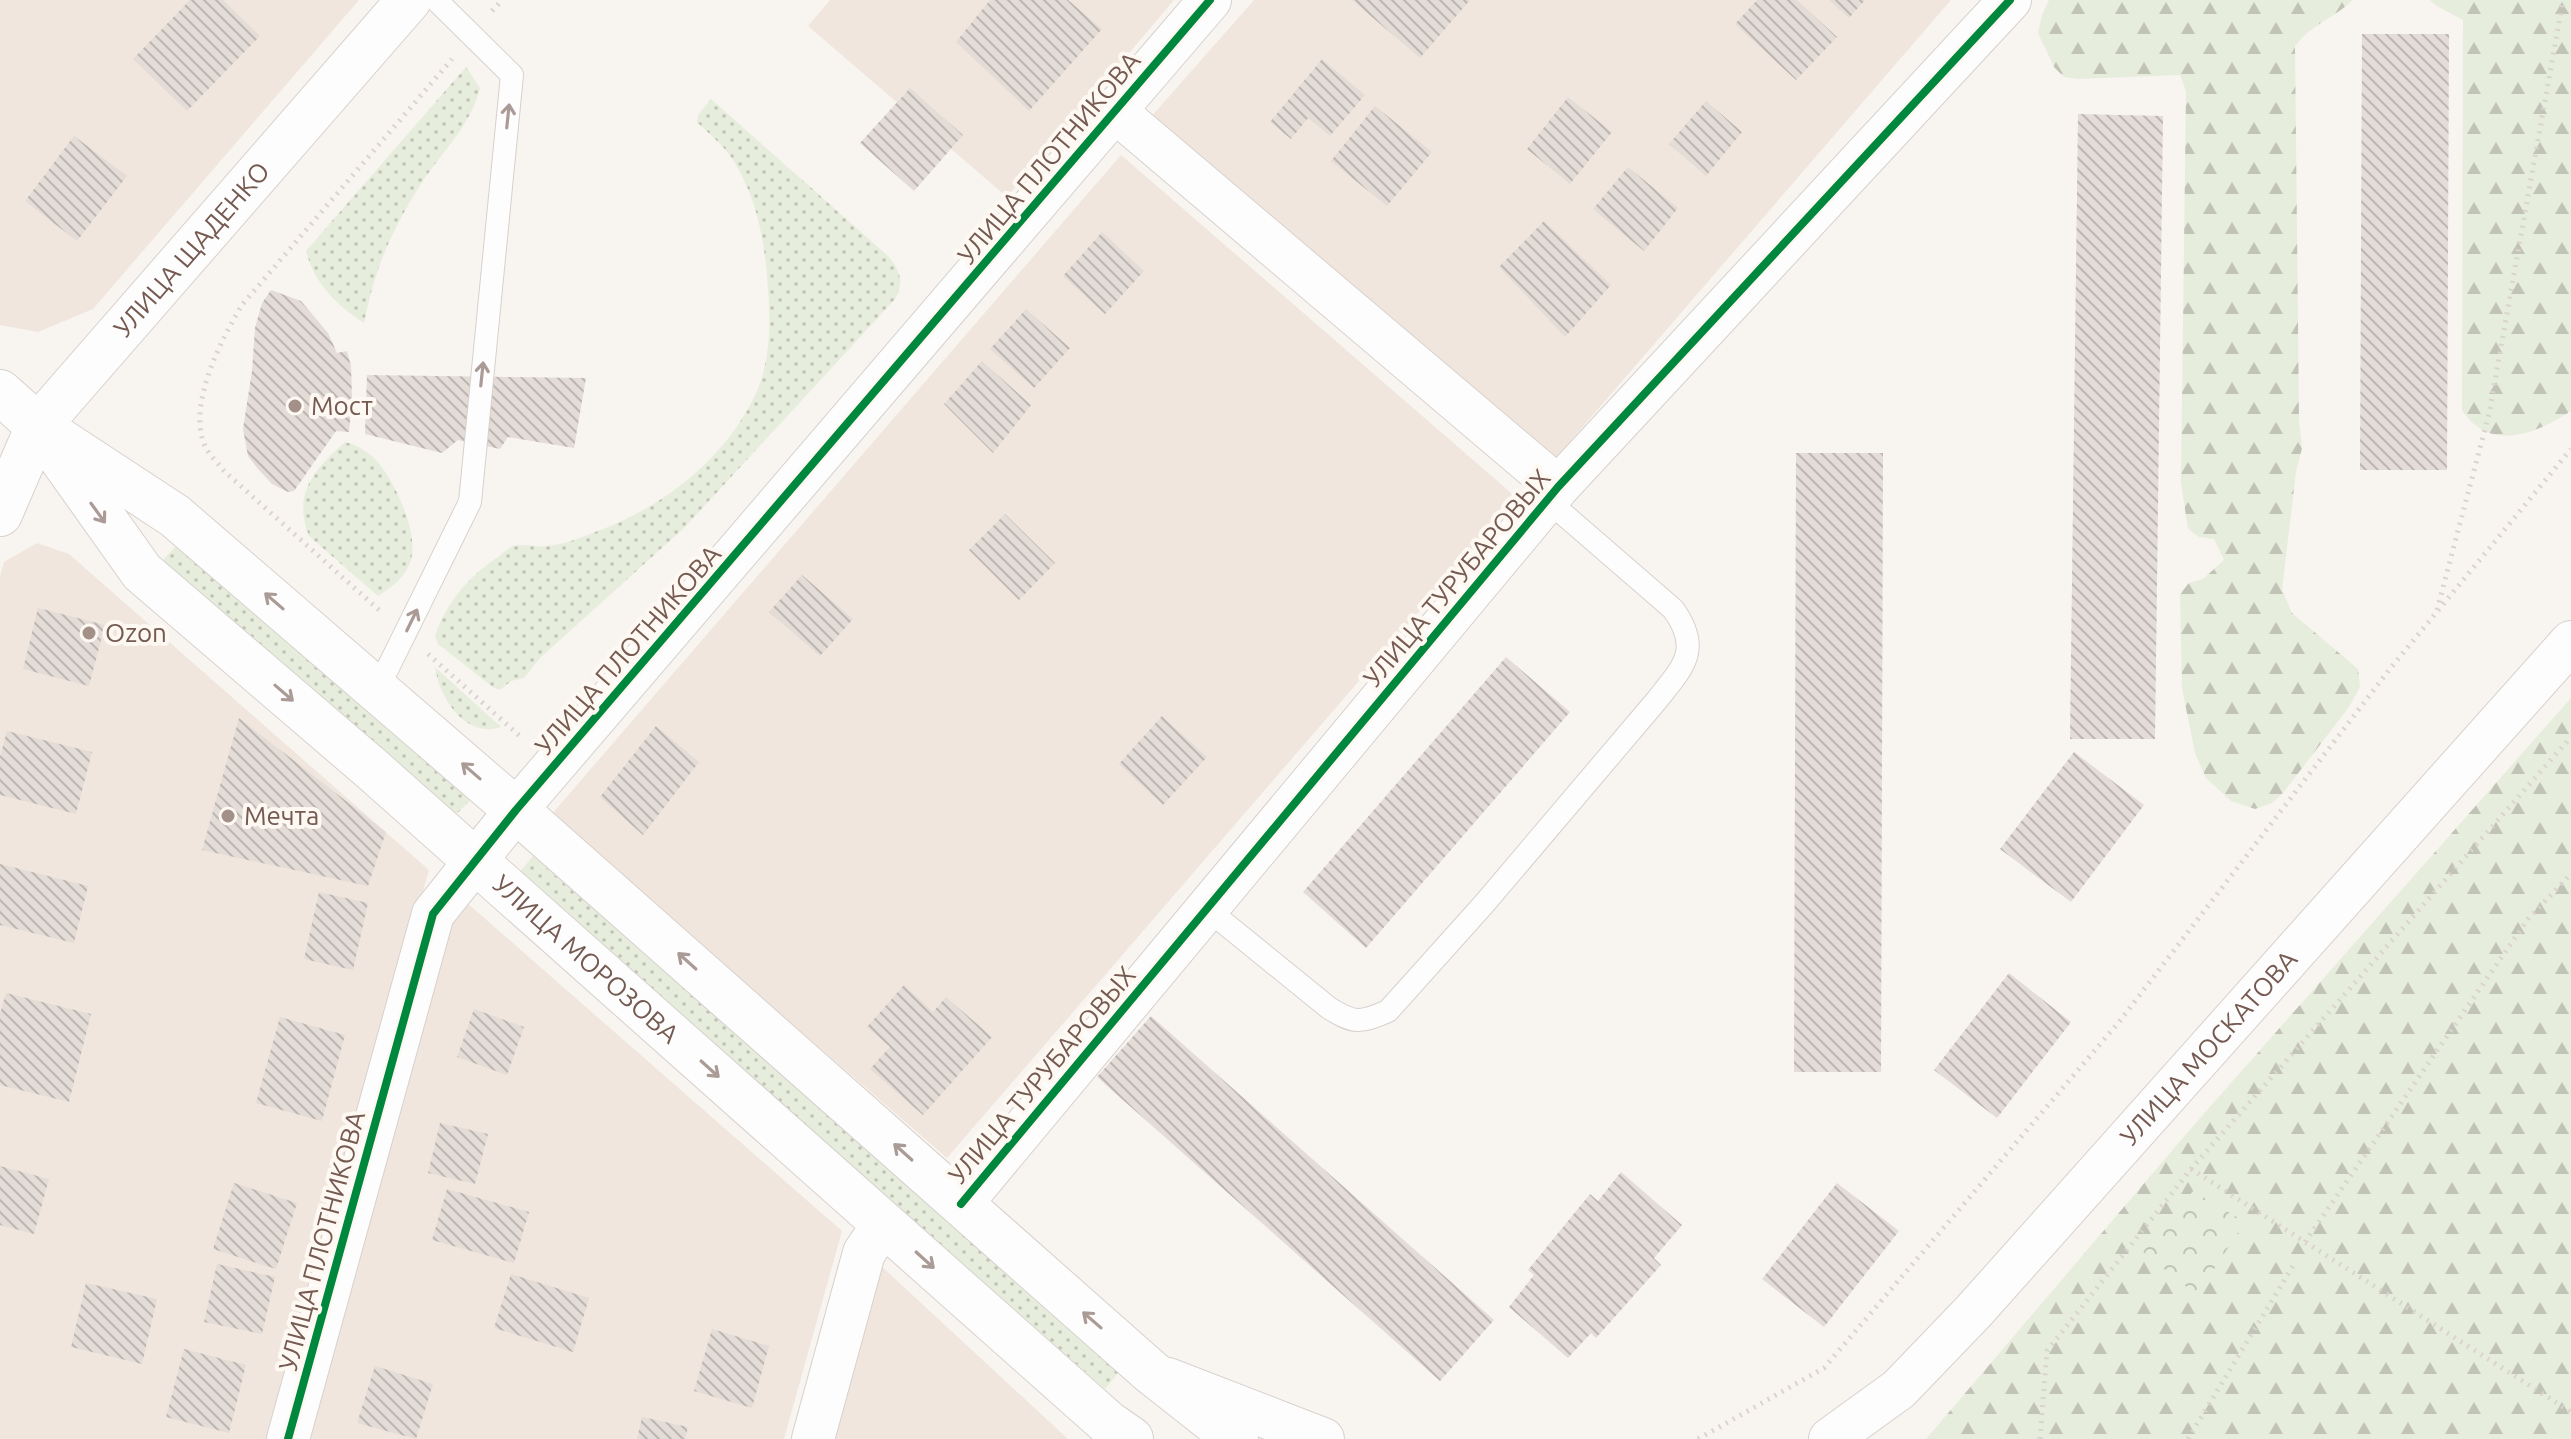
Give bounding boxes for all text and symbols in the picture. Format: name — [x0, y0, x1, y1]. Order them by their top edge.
street label: УЛИЦА ПЛОТНИКОВА — [952, 46, 1146, 269]
one-way arrow — [500, 103, 515, 130]
street label: УЛИЦА ЩАДЕНКО — [108, 156, 275, 342]
one-way arrow — [475, 361, 490, 388]
place label: Мост — [311, 391, 373, 420]
marker: Мост — [286, 397, 304, 415]
street label: УЛИЦА ТУРУБАРОВЫХ — [1357, 463, 1556, 692]
one-way arrow — [90, 502, 107, 523]
street label: УЛИЦА ПЛОТНИКОВА — [529, 539, 726, 760]
one-way arrow — [264, 592, 285, 610]
one-way arrow — [405, 609, 420, 633]
place label: Ozon — [105, 618, 167, 647]
marker: Ozon — [80, 624, 98, 642]
one-way arrow — [273, 684, 294, 702]
one-way arrow — [461, 762, 482, 780]
place label: Мечта — [244, 801, 319, 830]
marker: Мечта — [219, 807, 237, 825]
street label: УЛИЦА МОРОЗОВА — [488, 869, 685, 1049]
street label: УЛИЦА МОСКАТОВА — [2114, 944, 2303, 1151]
one-way arrow — [678, 953, 698, 971]
street label: УЛИЦА ТУРУБАРОВЫХ — [942, 960, 1141, 1189]
one-way arrow — [700, 1059, 720, 1077]
street label: УЛИЦА ПЛОТНИКОВА — [273, 1108, 370, 1374]
one-way arrow — [893, 1144, 913, 1162]
one-way arrow — [915, 1251, 935, 1269]
one-way arrow — [1083, 1311, 1103, 1329]

